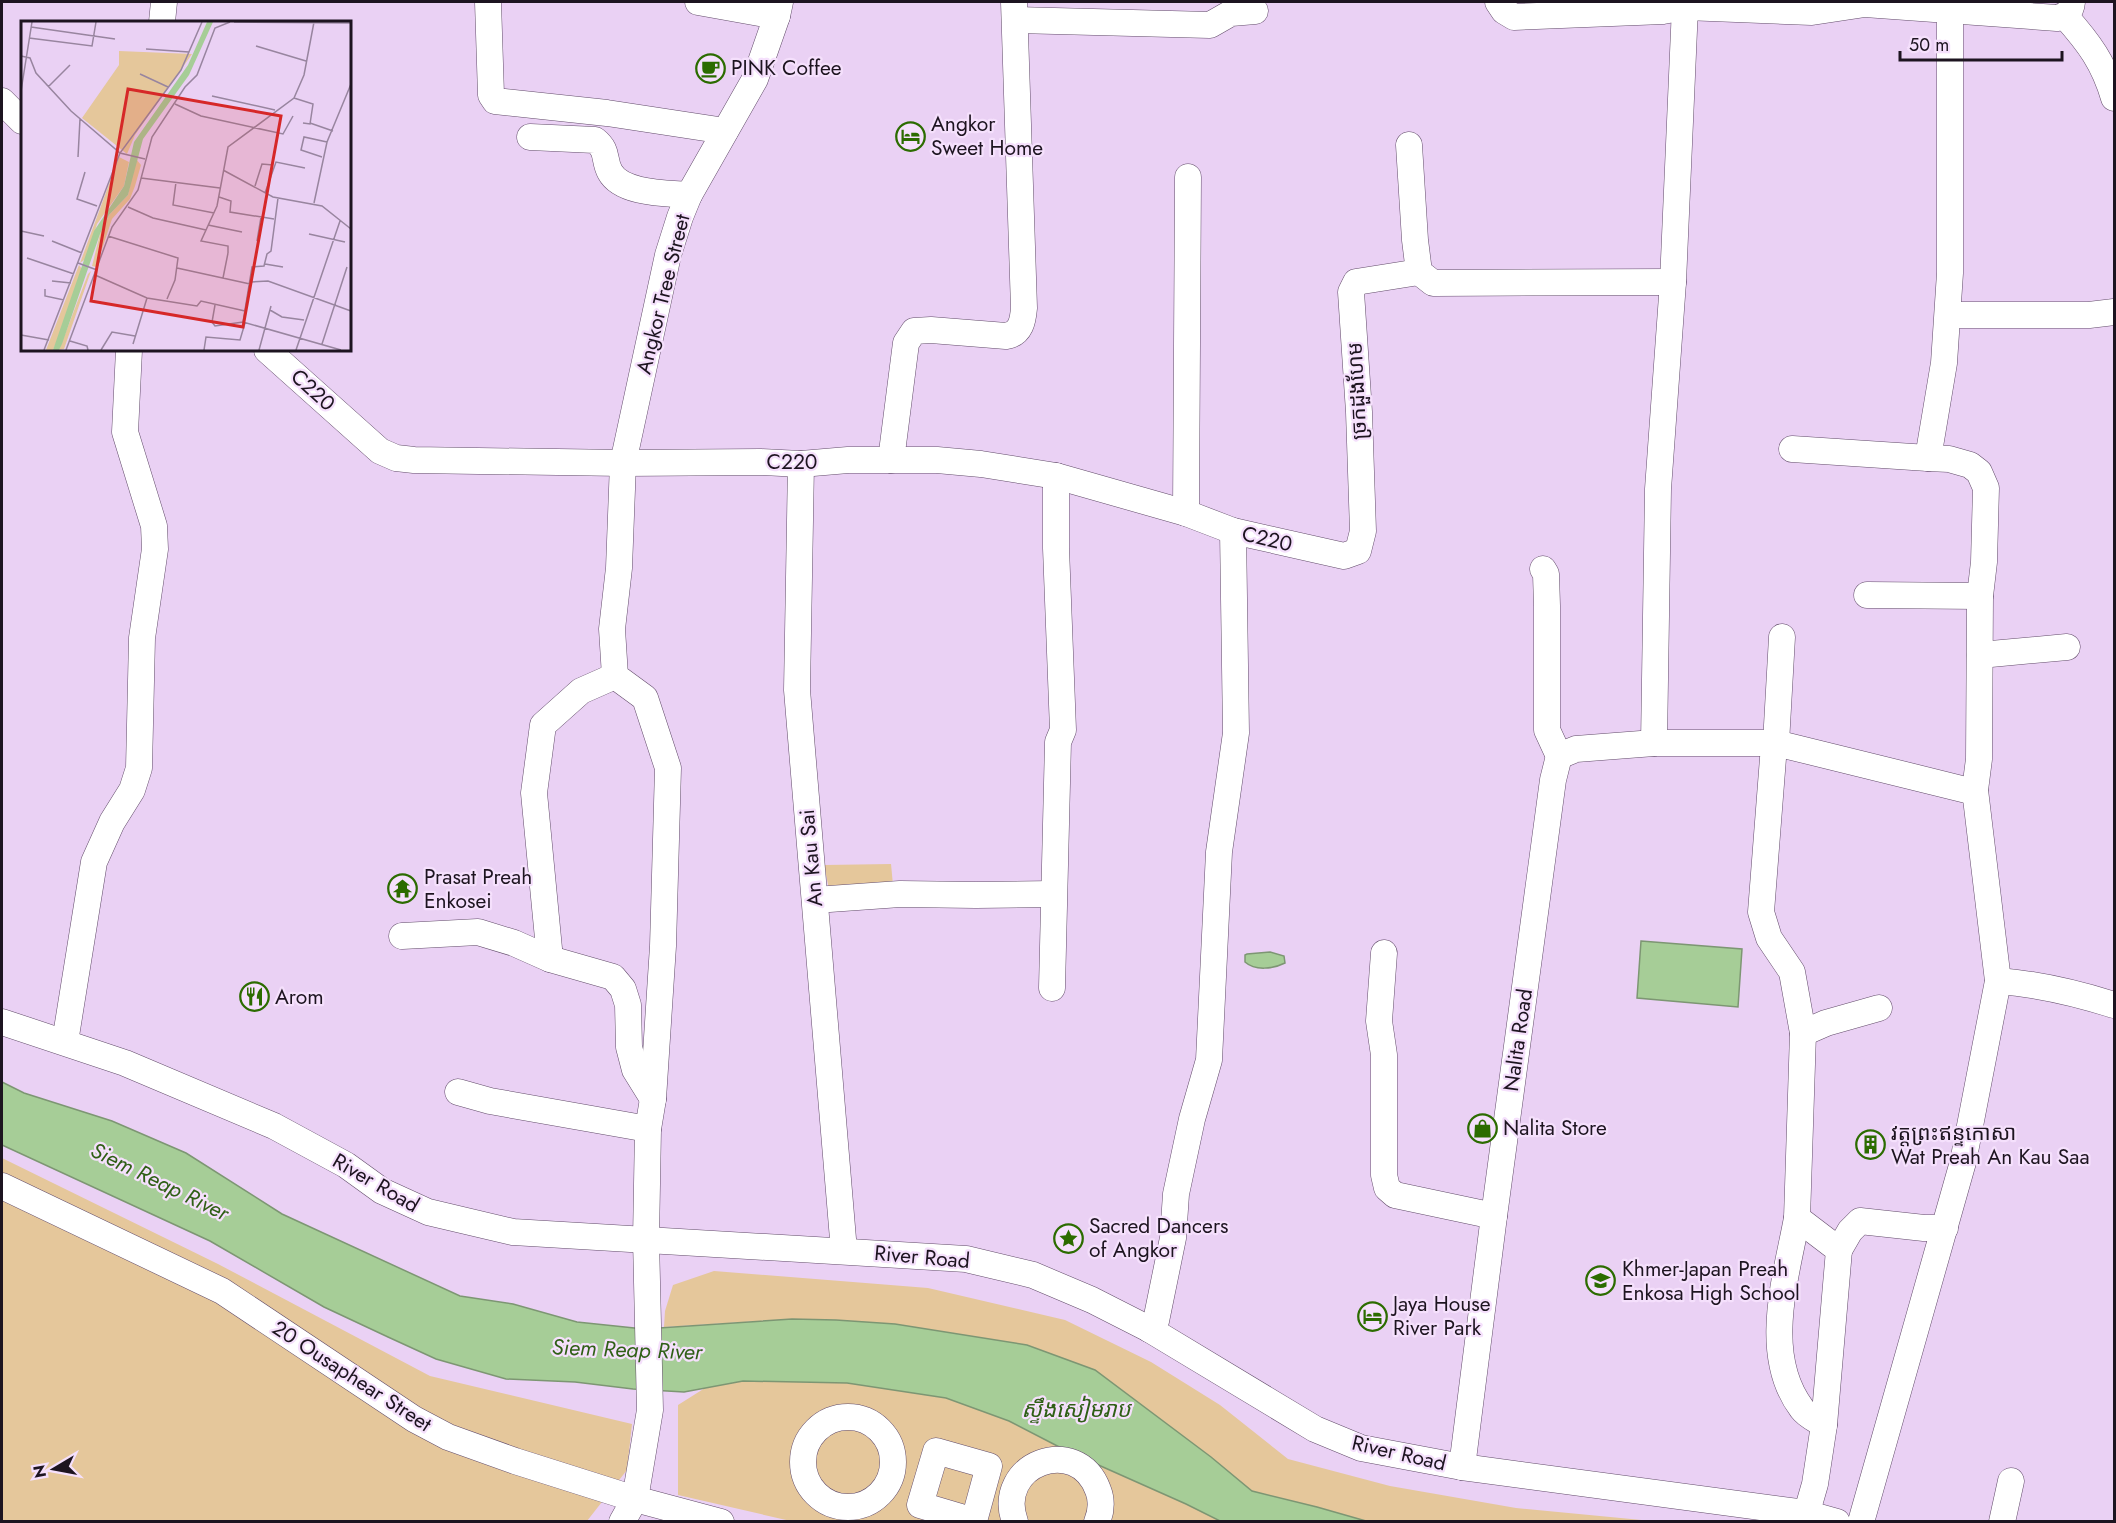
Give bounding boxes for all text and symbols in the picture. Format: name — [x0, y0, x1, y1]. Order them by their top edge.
inset map — [21, 21, 351, 351]
scale bar — [1900, 24, 2062, 62]
text: 50 m — [1909, 32, 1949, 58]
cafe icon: PINK Coffee — [694, 52, 726, 84]
place label: PINK Coffee — [731, 53, 842, 83]
place label: Angkor Sweet Home — [931, 109, 1043, 163]
hotel icon: Angkor Sweet Home — [894, 120, 926, 152]
street label: Angkor Tree Street — [629, 211, 697, 377]
street label: ច្រកដួងហែម — [1339, 341, 1375, 441]
street label: C220 — [284, 362, 342, 418]
street label: C220 — [767, 447, 817, 477]
street label: C220 — [1239, 519, 1295, 559]
street label: An Kau Sai — [792, 808, 830, 908]
place label: Prasat Preah Enkosei — [424, 862, 532, 916]
temple icon: Prasat Preah Enkosei — [387, 873, 419, 905]
restaurant icon: Arom — [238, 981, 270, 1013]
place label: Arom — [275, 982, 324, 1012]
street label: Nalita Road — [1496, 987, 1540, 1093]
shop icon: Nalita Store — [1466, 1112, 1498, 1144]
place label: Nalita Store — [1503, 1113, 1607, 1143]
place label: វត្តព្រះឥន្ទកោសា Wat Preah An Kau Saa — [1891, 1118, 2090, 1172]
building icon: វត្តព្រះឥន្ទកោសា Wat Preah An Kau Saa — [1854, 1129, 1886, 1161]
water label: Siem Reap River — [85, 1134, 236, 1229]
street label: River Road — [327, 1146, 425, 1220]
place label: Sacred Dancers of Angkor — [1089, 1211, 1229, 1265]
place icon: Sacred Dancers of Angkor — [1052, 1222, 1084, 1254]
street label: River Road — [873, 1238, 971, 1276]
place label: Khmer-Japan Preah Enkosa High School — [1622, 1254, 1800, 1308]
school or university icon: Khmer-Japan Preah Enkosa High School — [1585, 1265, 1617, 1297]
place label: Jaya House River Park — [1390, 1289, 1491, 1343]
hotel icon: Jaya House River Park — [1356, 1300, 1388, 1332]
street label: 20 Ousaphear Street — [266, 1313, 438, 1439]
water label: Siem Reap River — [551, 1330, 704, 1368]
water label: ស្ទឹងសៀមរាប — [1022, 1393, 1132, 1425]
street label: River Road — [1349, 1428, 1449, 1478]
north arrow — [24, 1439, 84, 1499]
text: N — [27, 1463, 52, 1480]

